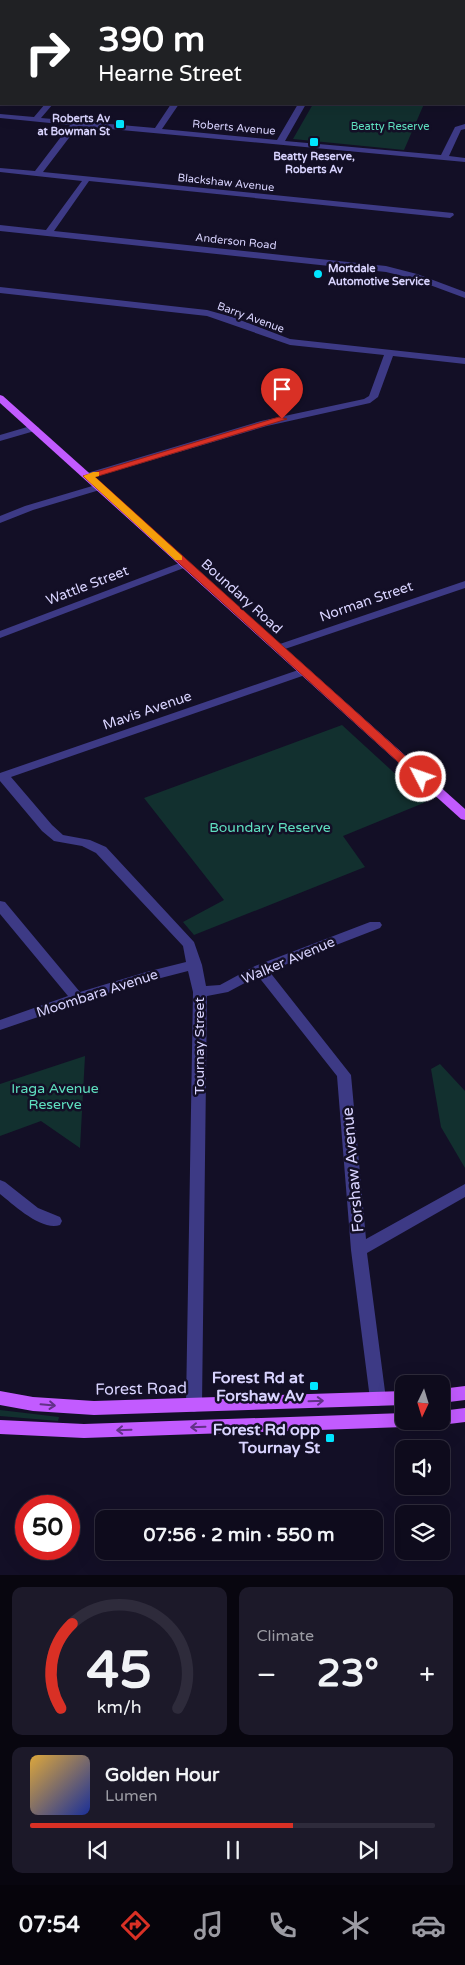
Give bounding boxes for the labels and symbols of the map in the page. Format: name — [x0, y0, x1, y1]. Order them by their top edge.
place label: Roberts Av at Bowman St — [37, 112, 111, 138]
street label: Roberts Avenue — [192, 117, 276, 138]
marker: Roberts Av at Bowman St — [114, 118, 126, 130]
park label: Beatty Reserve — [351, 120, 429, 133]
marker: Beatty Reserve, Roberts Av — [308, 136, 320, 148]
place label: Beatty Reserve, Roberts Av — [273, 150, 355, 176]
street label: Blackshaw Avenue — [177, 171, 275, 194]
street label: Anderson Road — [195, 231, 277, 252]
place label: Mortdale Automotive Service — [328, 262, 431, 288]
marker: Mortdale Automotive Service — [312, 268, 324, 280]
street label: Barry Avenue — [216, 299, 286, 336]
pin — [261, 368, 303, 419]
street label: Boundary Road — [197, 555, 286, 637]
street label: Wattle Street — [43, 562, 131, 609]
street label: Norman Street — [317, 577, 416, 625]
street label: Mavis Avenue — [101, 687, 194, 734]
position arrow — [394, 750, 446, 802]
park label: Boundary Reserve — [209, 819, 331, 836]
street label: Walker Avenue — [239, 933, 337, 988]
street label: Moombara Avenue — [34, 966, 160, 1021]
street label: Tournay Street — [191, 997, 208, 1095]
park label: Iraga Avenue Reserve — [11, 1080, 99, 1113]
street label: Forshaw Avenue — [338, 1107, 368, 1233]
place label: Forest Rd at Forshaw Av — [212, 1368, 305, 1406]
north arrow — [395, 1375, 450, 1430]
street label: Forest Road — [95, 1378, 187, 1400]
marker: Forest Rd at Forshaw Av — [308, 1380, 320, 1392]
one-way arrow — [307, 1397, 323, 1406]
one-way arrow — [40, 1400, 56, 1410]
place label: Forest Rd opp Tournay St — [213, 1420, 321, 1458]
one-way arrow — [190, 1423, 206, 1432]
one-way arrow — [116, 1425, 132, 1434]
marker: Forest Rd opp Tournay St — [324, 1432, 336, 1444]
speed limit sign: 50 — [15, 1495, 80, 1560]

